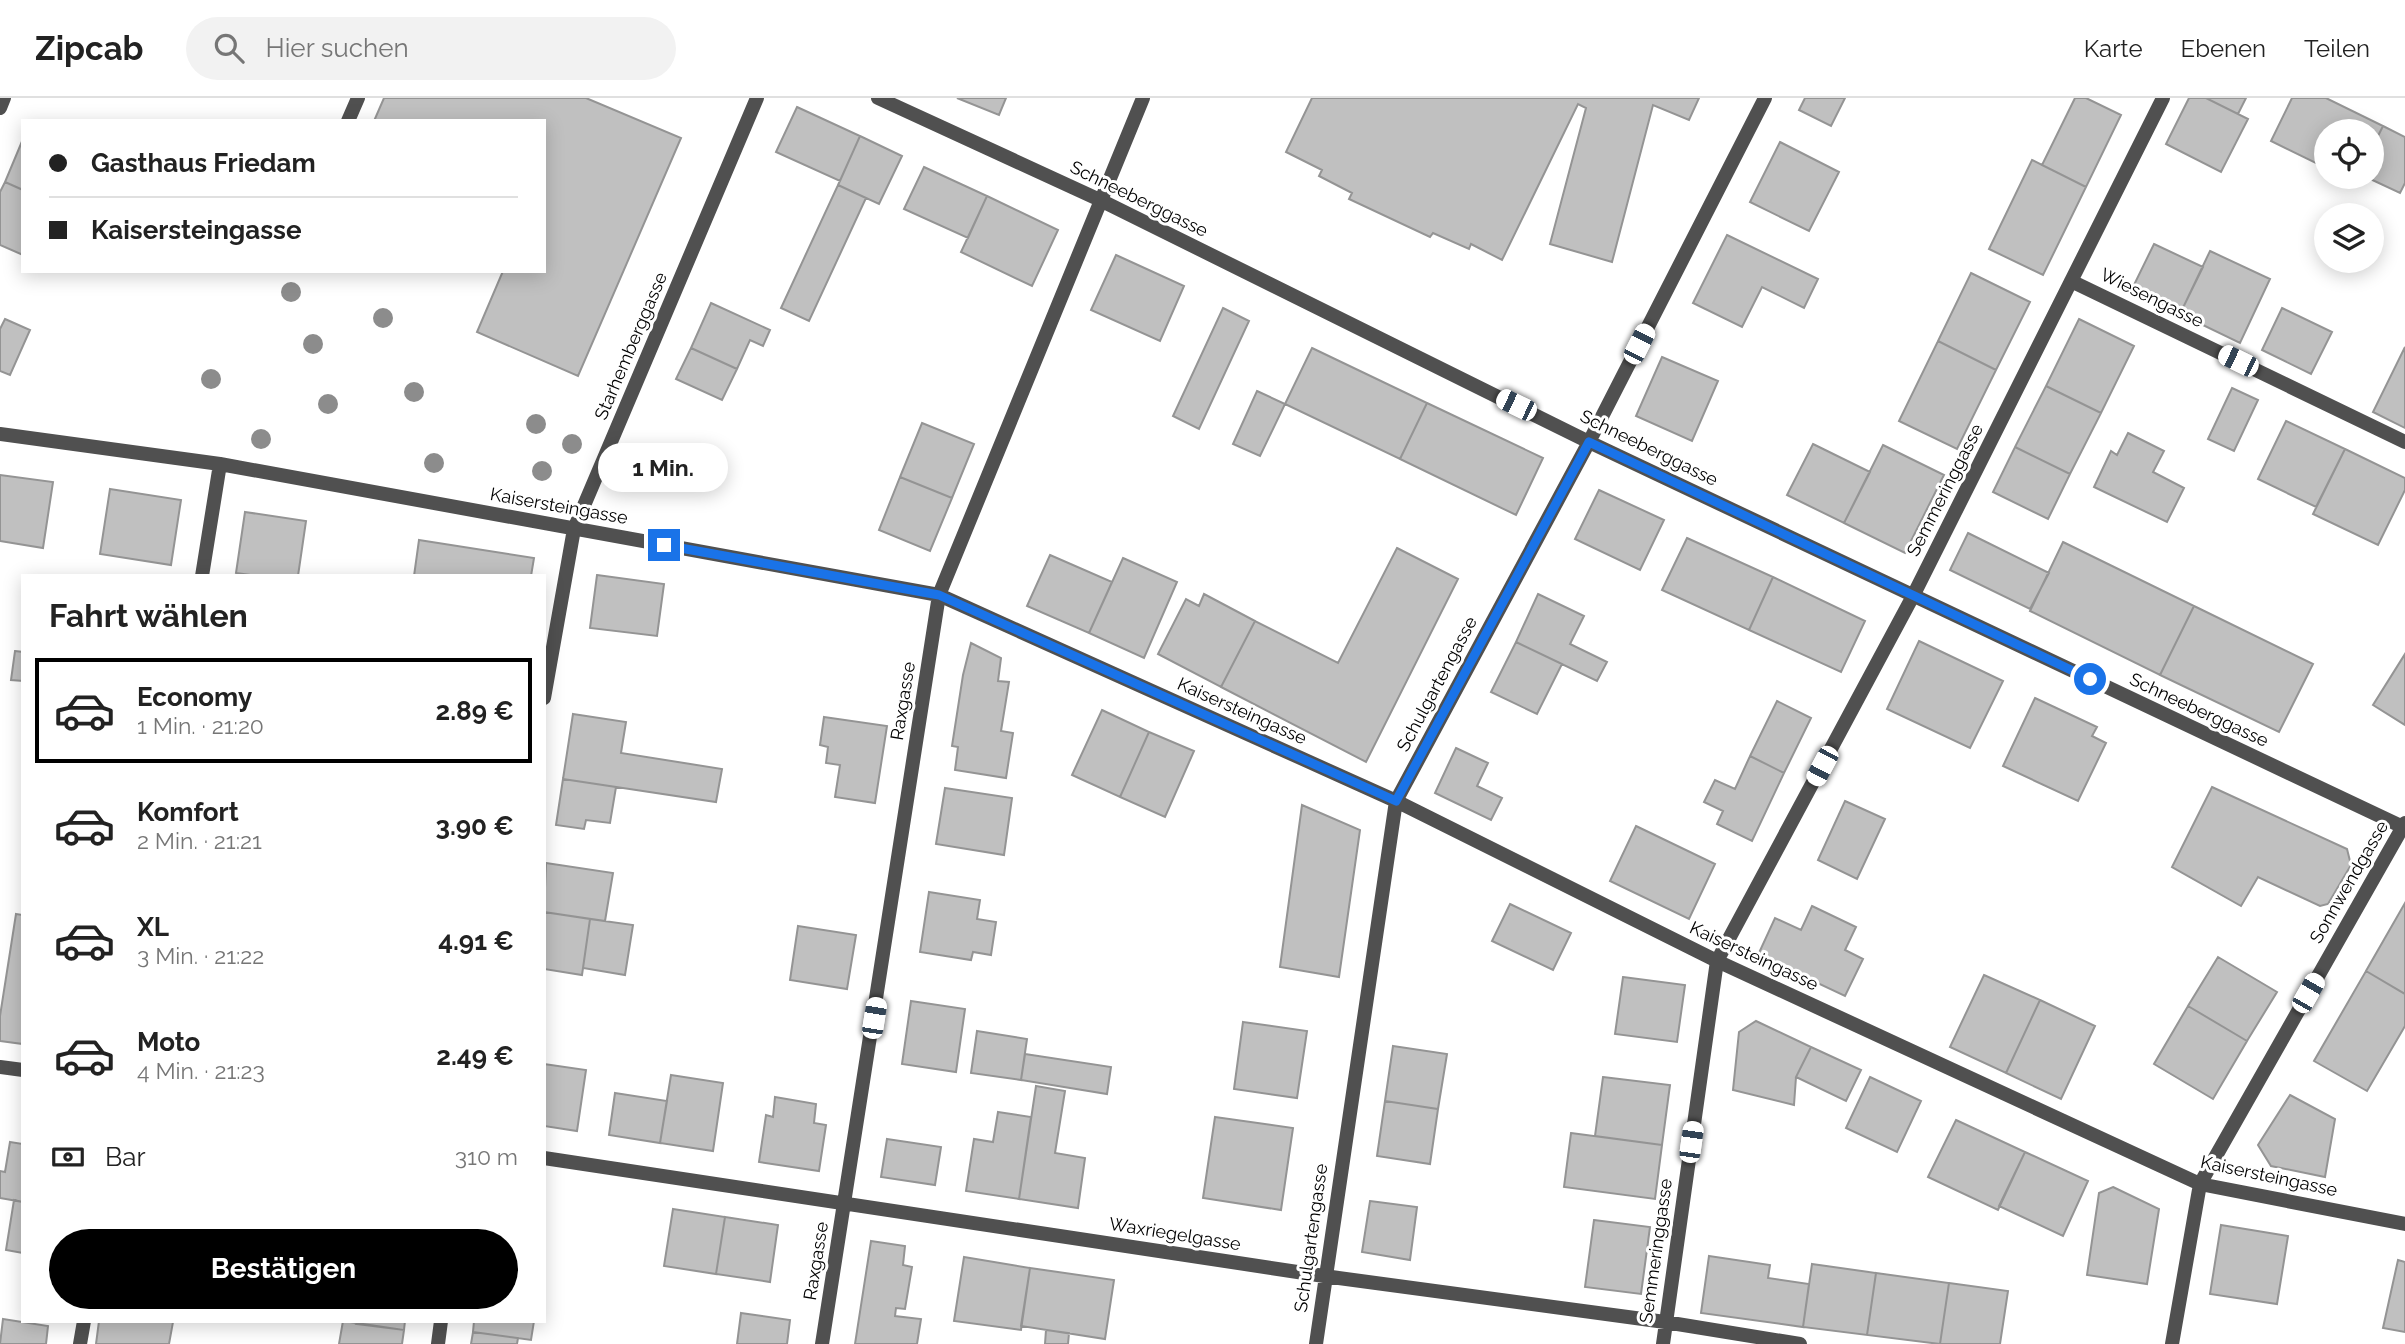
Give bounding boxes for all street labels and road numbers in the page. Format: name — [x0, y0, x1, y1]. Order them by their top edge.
street label: Schneeberggasse — [1067, 156, 1212, 241]
street label: Wiesengasse — [2097, 264, 2208, 332]
street label: Starhemberggasse — [590, 268, 671, 423]
street label: Schneeberggasse — [1577, 405, 1722, 490]
street label: Semmeringgasse — [1902, 420, 1987, 560]
street label: Kaisersteingasse — [489, 483, 630, 528]
street label: Schulgartengasse — [1392, 612, 1481, 755]
street label: Raxgasse — [886, 660, 919, 742]
street label: Schneeberggasse — [2126, 668, 2272, 751]
street label: Kaisersteingasse — [1174, 673, 1311, 749]
street label: Sonnwendgasse — [2305, 816, 2392, 947]
street label: Kaisersteingasse — [1687, 917, 1822, 995]
street label: Kaisersteingasse — [2199, 1151, 2340, 1200]
street label: Schulgartengasse — [1290, 1162, 1331, 1314]
street label: Semmeringgasse — [1635, 1177, 1676, 1325]
street label: Waxriegelgasse — [1108, 1213, 1243, 1254]
street label: Raxgasse — [799, 1220, 832, 1302]

